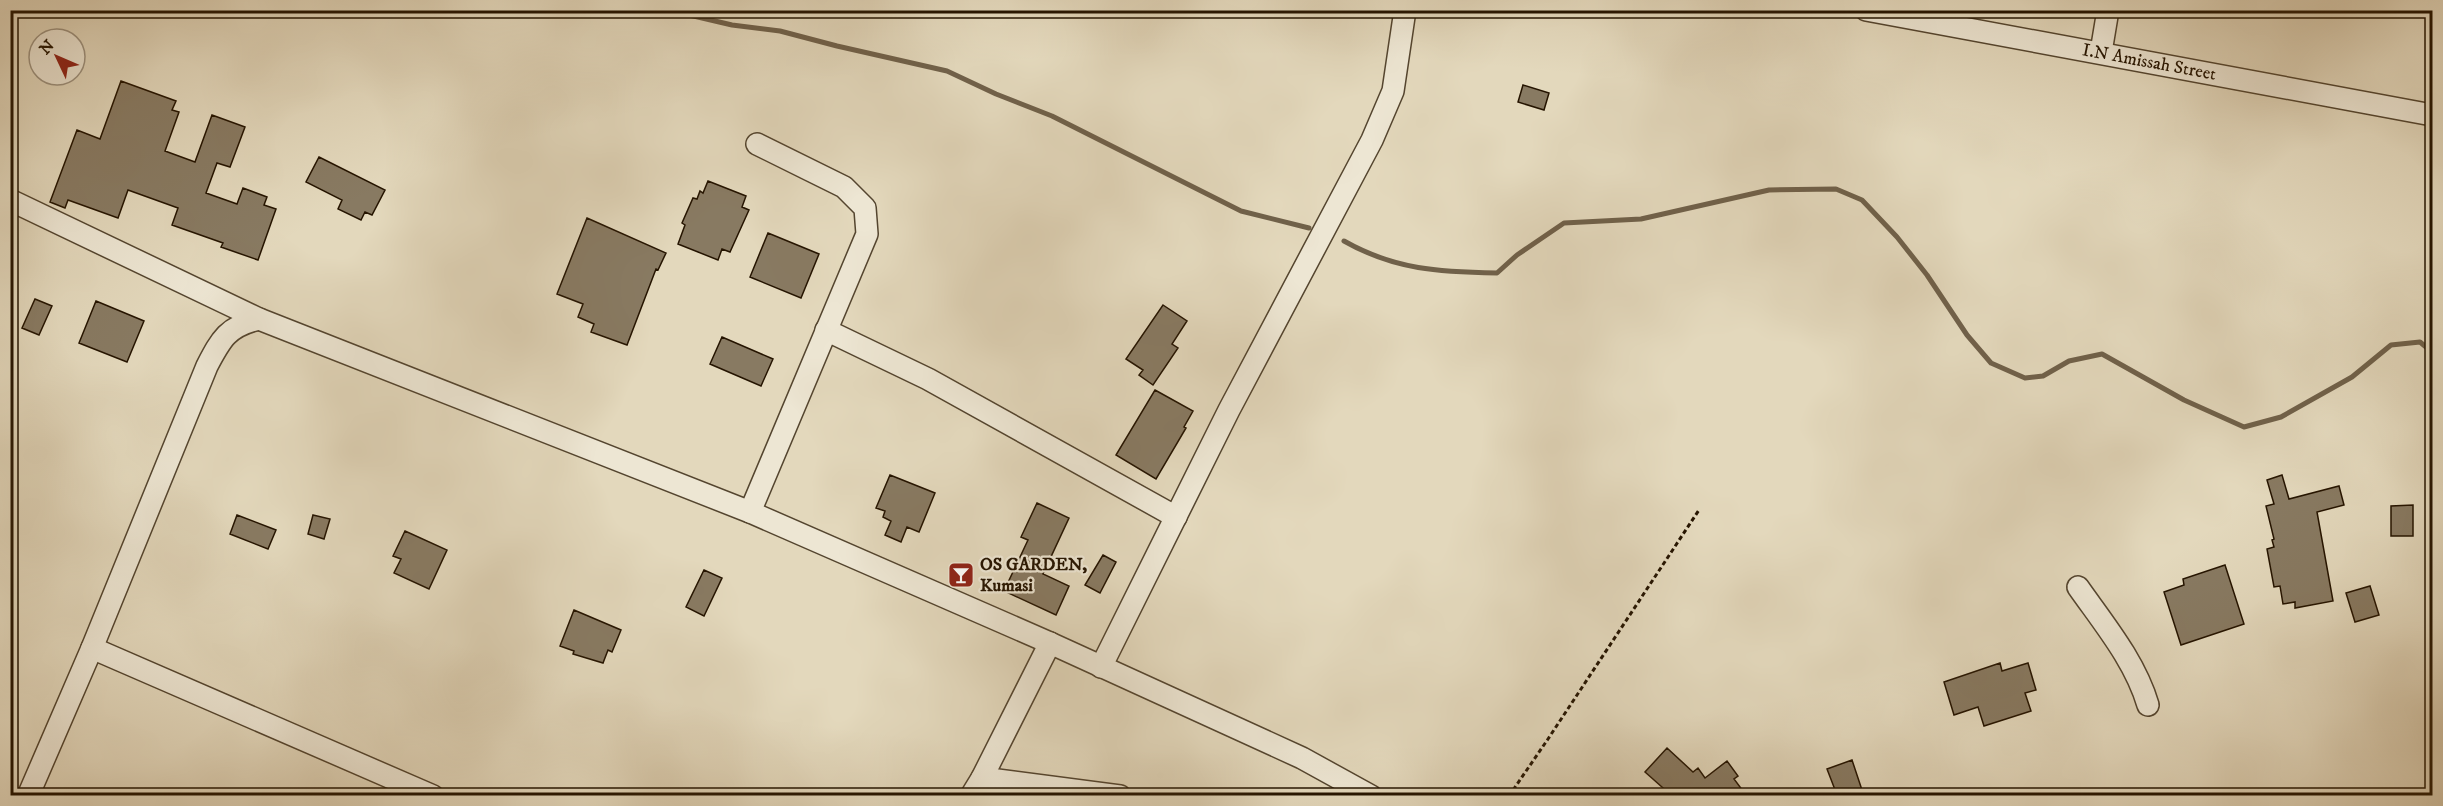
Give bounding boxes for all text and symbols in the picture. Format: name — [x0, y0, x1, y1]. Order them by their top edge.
north arrow — [27, 27, 87, 87]
text: N — [35, 36, 59, 59]
street label: I.N Amissah Street — [2081, 39, 2218, 86]
place label: OS GARDEN, Kumasi — [980, 554, 1087, 597]
bar icon: OS GARDEN, Kumasi — [946, 560, 976, 590]

